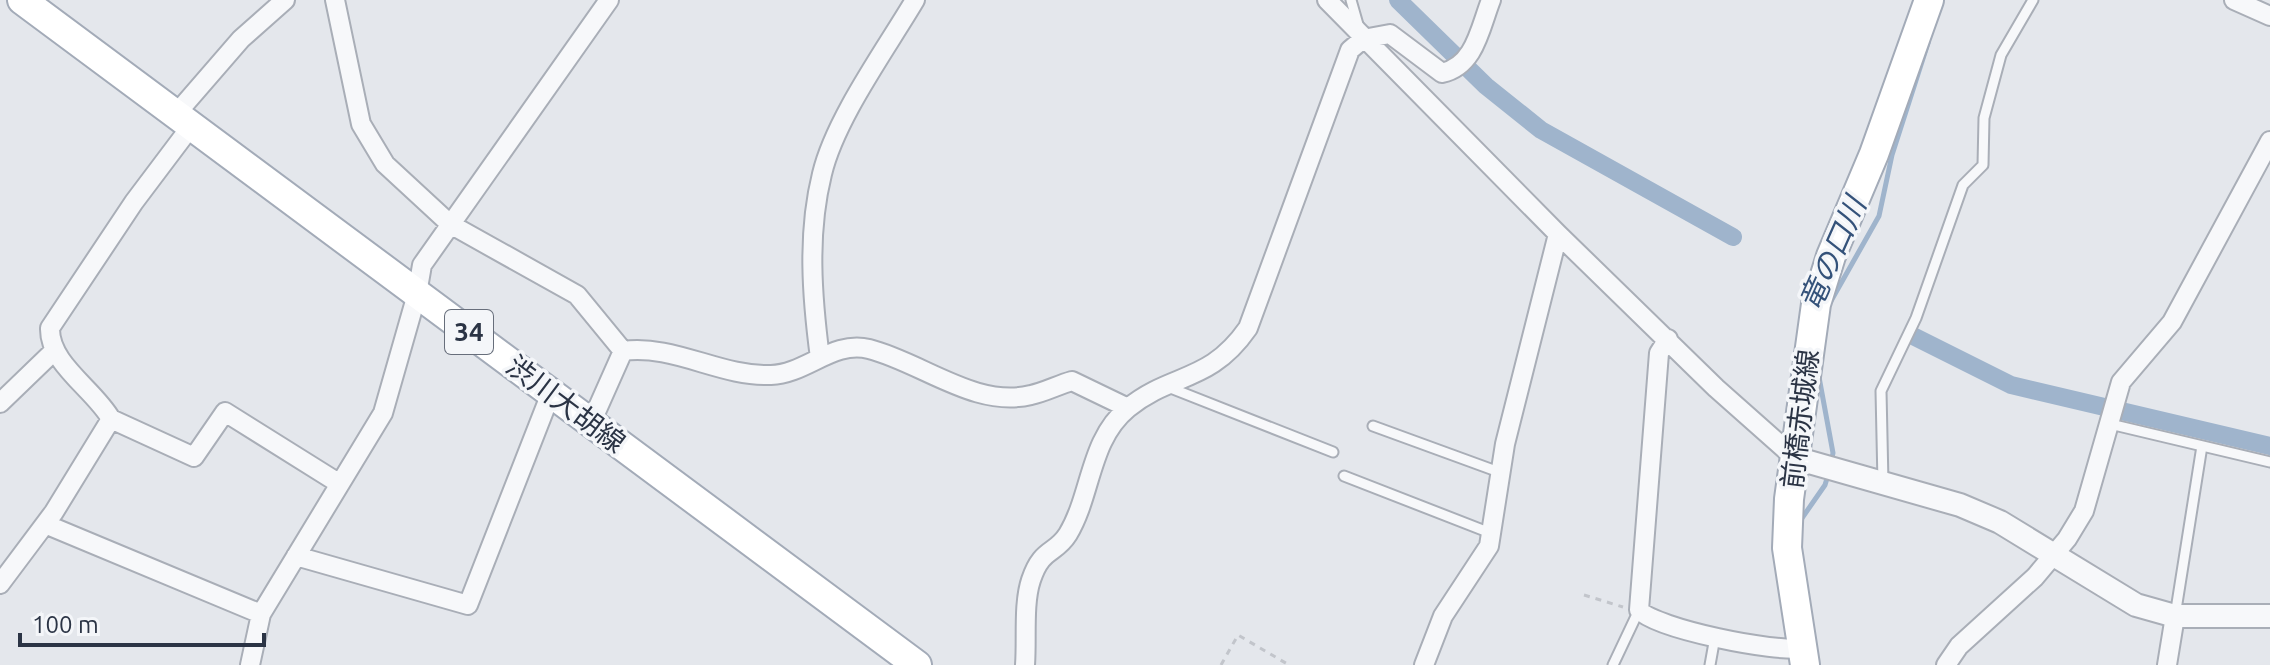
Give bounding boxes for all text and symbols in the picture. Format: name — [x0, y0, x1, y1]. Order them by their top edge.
water label: 竜の口川 — [1792, 189, 1873, 315]
road number: 34 — [445, 310, 493, 354]
street label: 前橋赤城線 — [1776, 348, 1823, 490]
street label: 渋川大胡線 — [501, 349, 632, 458]
scale bar — [20, 597, 264, 647]
text: 100 m — [32, 611, 99, 638]

